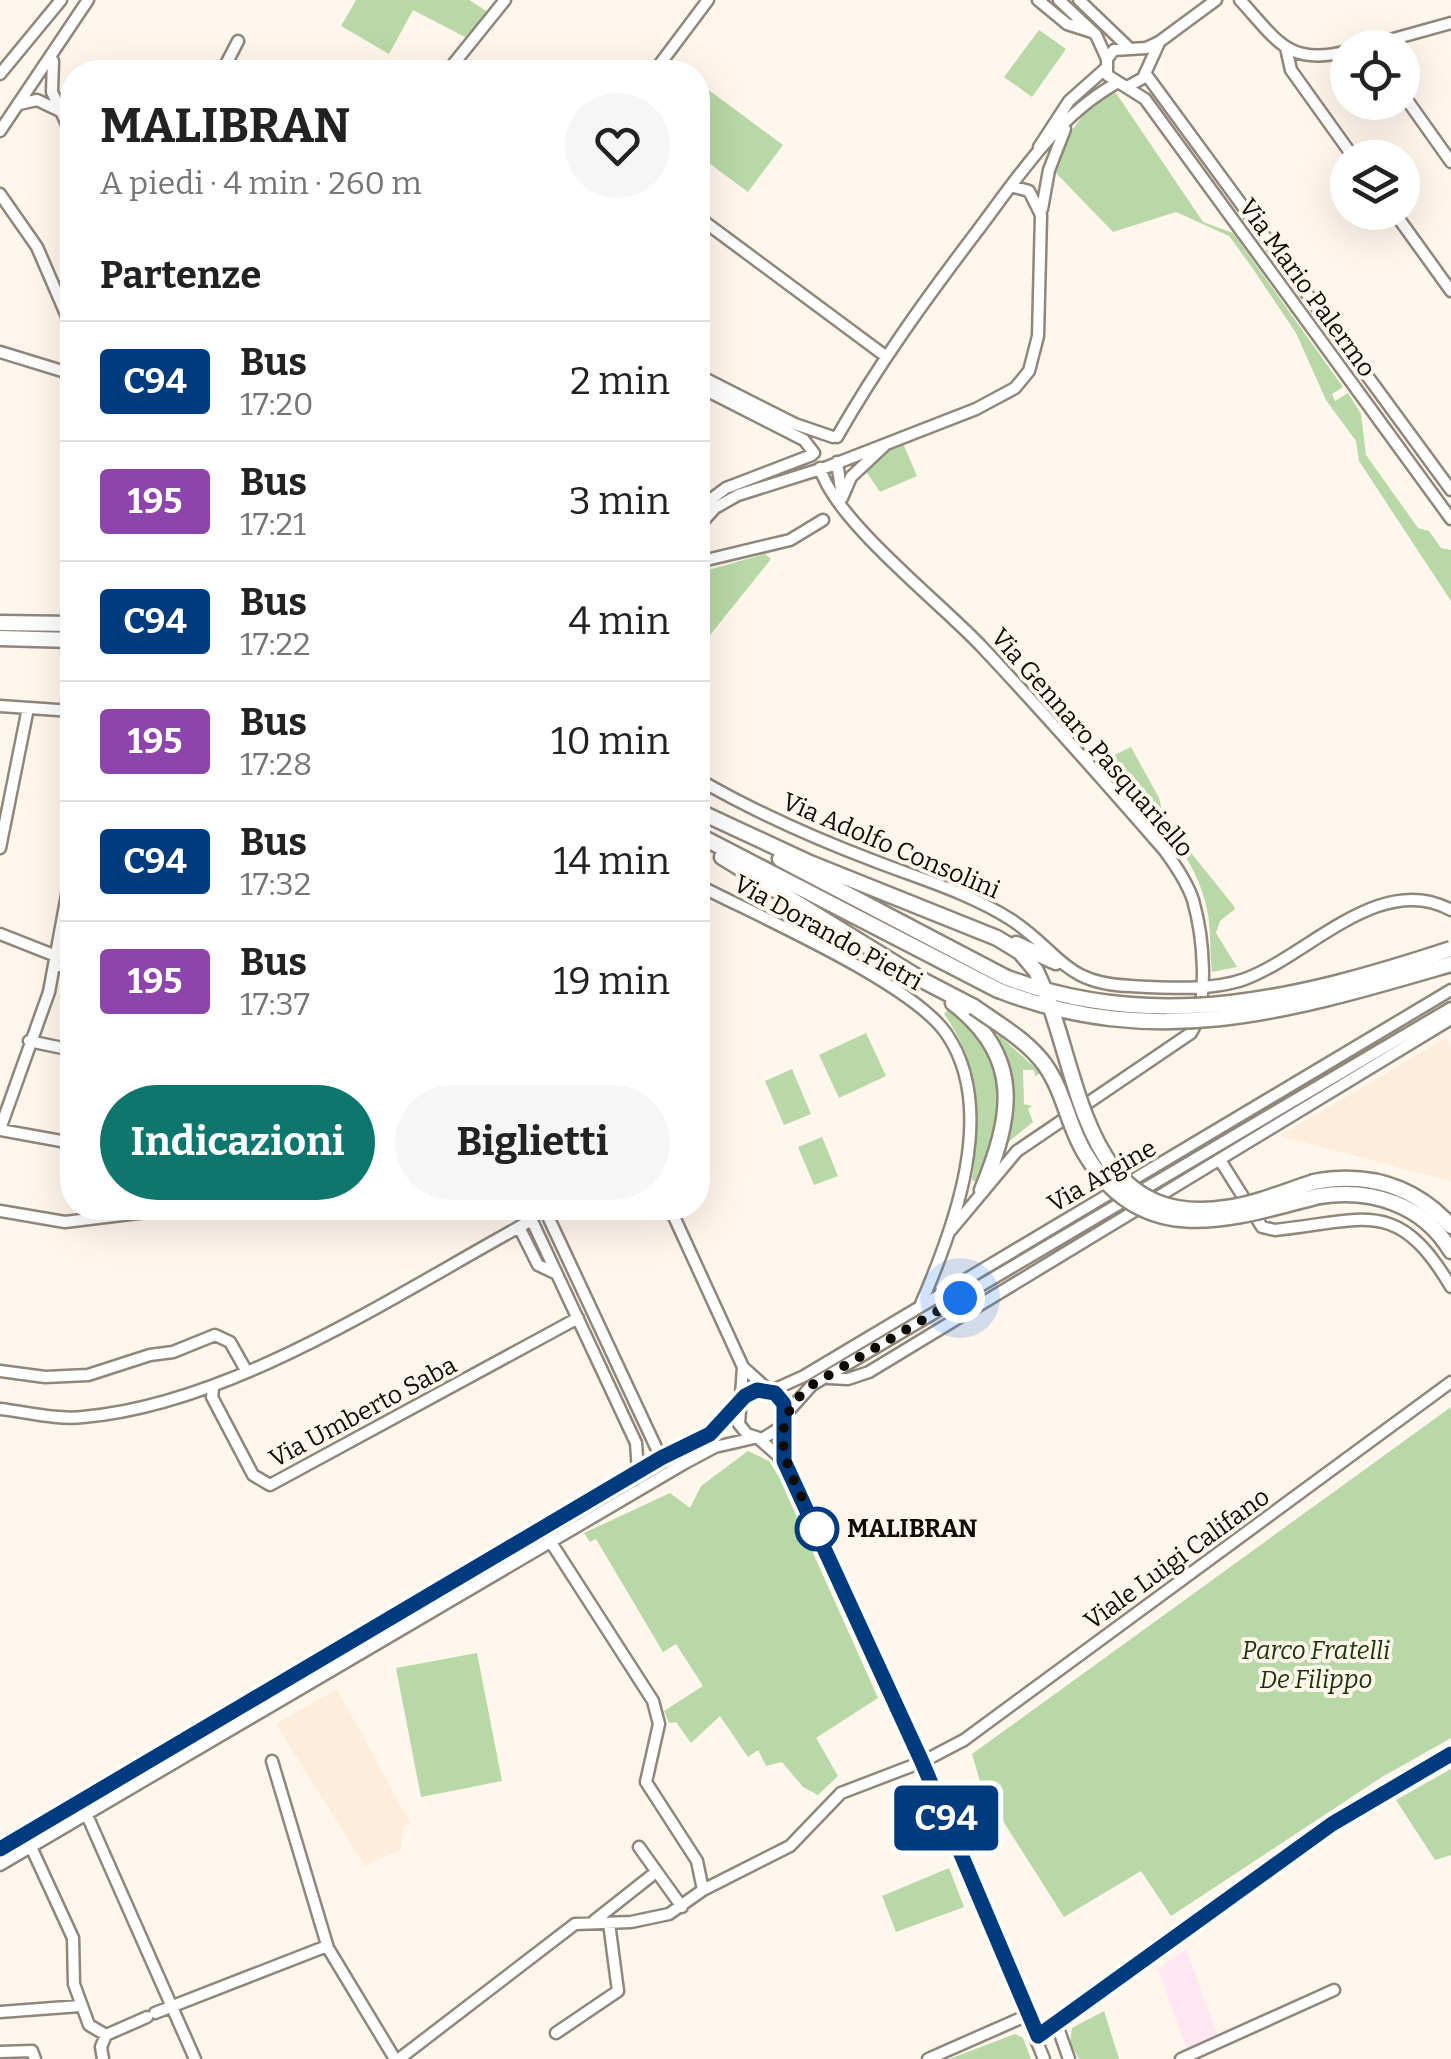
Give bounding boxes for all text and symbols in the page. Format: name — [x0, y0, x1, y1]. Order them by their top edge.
map controls — [1330, 30, 1420, 230]
button: locate — [1330, 30, 1420, 120]
button: heart — [565, 93, 670, 198]
text: MALIBRAN — [100, 97, 350, 155]
button: layers — [1330, 140, 1420, 230]
text: A piedi · 4 min · 260 m — [100, 164, 422, 202]
street label: Via Mario Palermo — [1232, 193, 1382, 383]
text: Partenze — [100, 252, 261, 298]
text: Bus — [240, 339, 307, 385]
text: 2 min — [570, 358, 670, 404]
text: C94 — [123, 360, 187, 402]
text: 17:20 — [240, 385, 313, 423]
text: Bus — [240, 459, 307, 505]
text: 3 min — [569, 478, 670, 524]
text: 195 — [128, 480, 182, 522]
text: 17:21 — [240, 505, 306, 543]
text: Bus — [240, 579, 307, 625]
text: 4 min — [569, 598, 670, 644]
text: C94 — [123, 600, 187, 642]
street label: Via Gennaro Pasquariello — [984, 622, 1200, 864]
text: 17:22 — [240, 625, 310, 663]
text: Bus — [240, 699, 307, 745]
text: 10 min — [551, 718, 670, 764]
text: 195 — [128, 720, 182, 762]
text: 17:28 — [240, 745, 312, 783]
street label: Via Adolfo Consolini — [778, 787, 1004, 905]
text: Bus — [240, 819, 307, 865]
text: 14 min — [553, 838, 670, 884]
text: C94 — [123, 840, 187, 882]
text: 17:32 — [240, 865, 311, 903]
street label: Via Dorando Pietri — [728, 869, 928, 997]
text: Bus — [240, 939, 307, 985]
text: 19 min — [553, 958, 670, 1004]
text: 195 — [128, 960, 182, 1002]
text: 17:37 — [240, 985, 310, 1023]
button: Indicazioni — [100, 1085, 375, 1200]
button: Biglietti — [395, 1085, 670, 1200]
street label: Via Argine — [1042, 1133, 1162, 1219]
your location — [935, 1273, 985, 1323]
street label: Via Umberto Saba — [264, 1350, 462, 1474]
street label: Viale Luigi Califano — [1079, 1482, 1275, 1636]
marker: MALIBRAN — [796, 1508, 838, 1550]
place label: MALIBRAN — [847, 1514, 977, 1544]
park label: Parco Fratelli De Filippo — [1242, 1636, 1390, 1695]
line badge: C94 — [888, 1786, 1004, 1850]
text: C94 — [914, 1797, 978, 1839]

